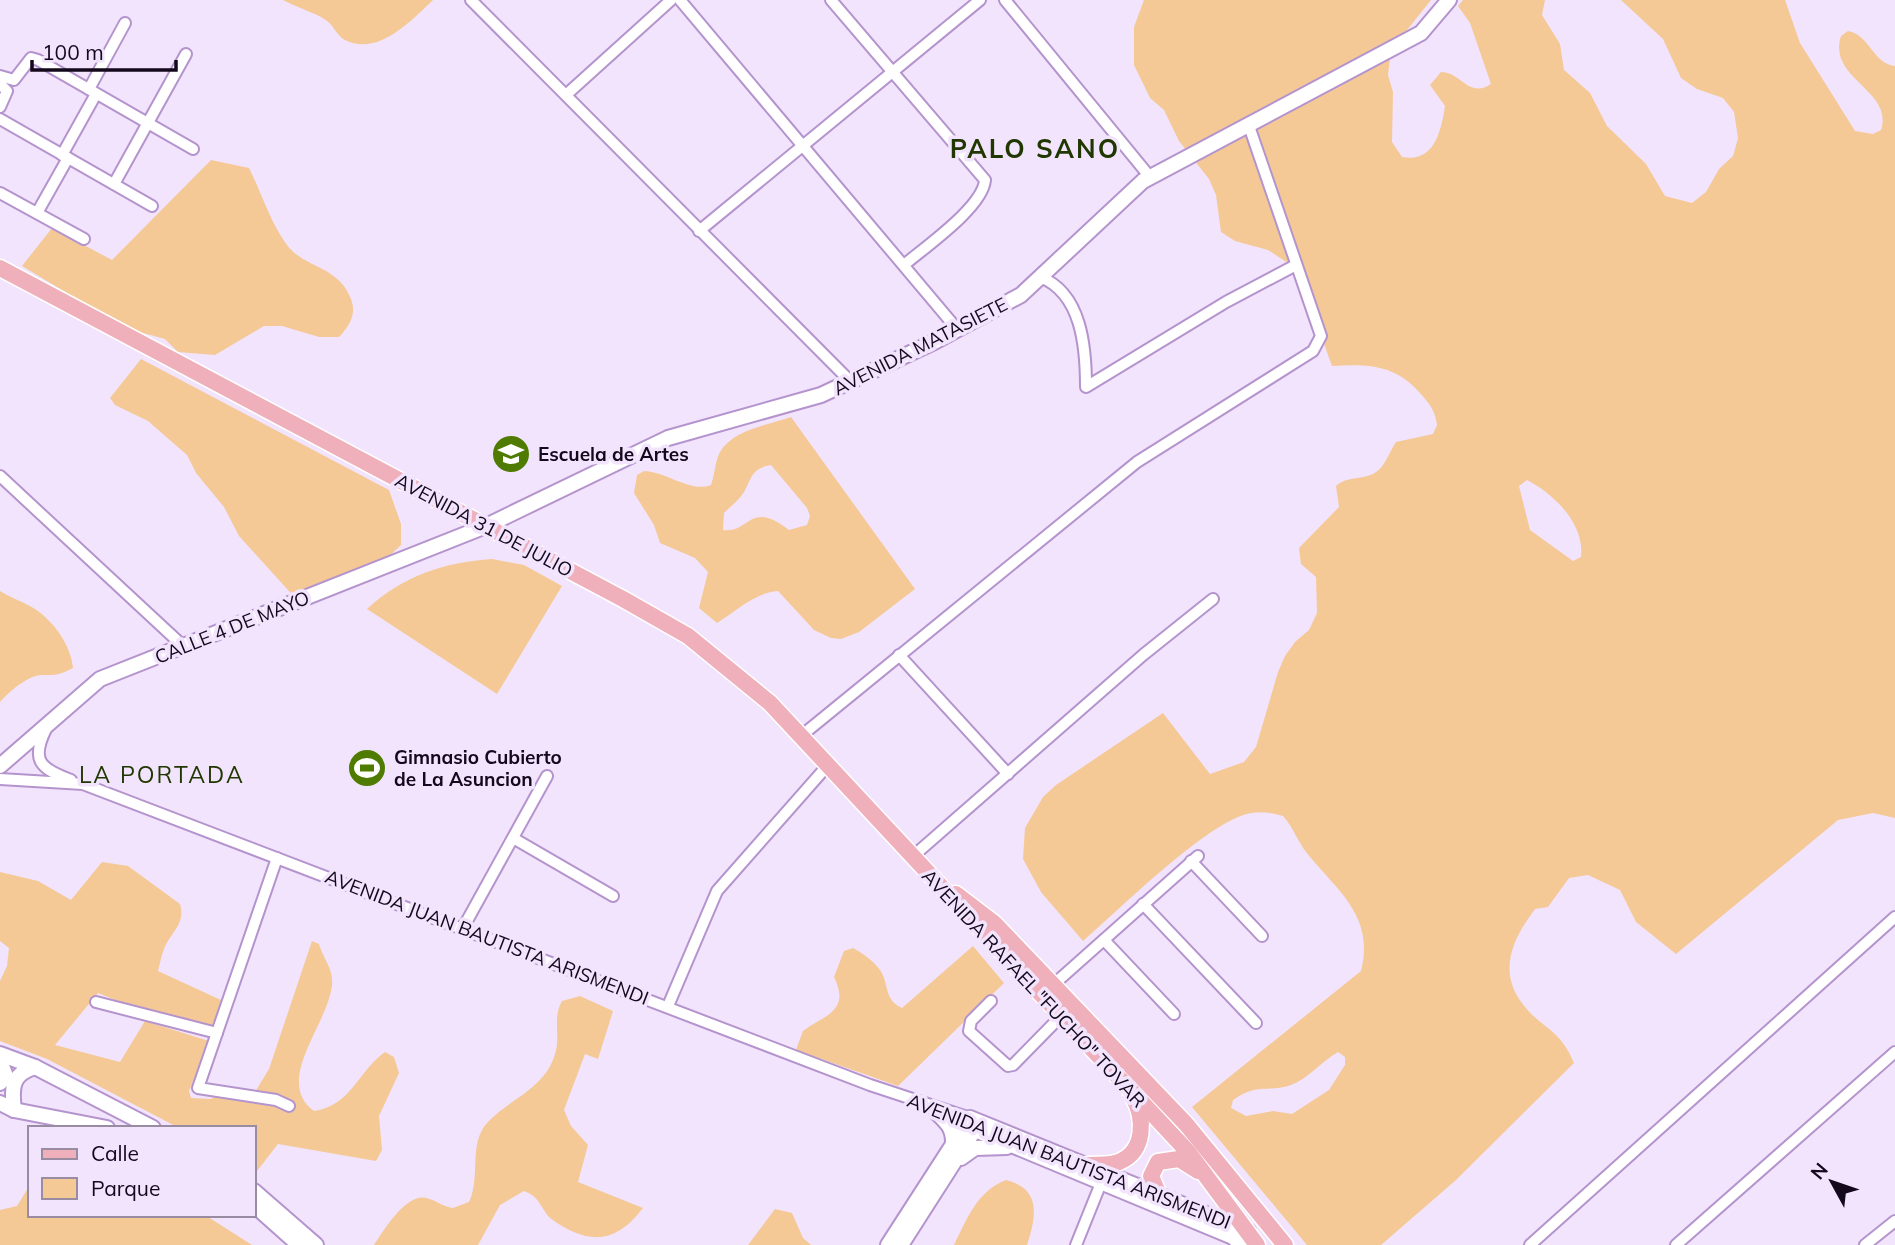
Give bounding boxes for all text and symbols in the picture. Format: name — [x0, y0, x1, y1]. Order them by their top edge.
scale bar — [32, 28, 175, 72]
text: 100 m — [42, 39, 104, 65]
district label: PALO SANO — [950, 132, 1120, 165]
street label: AVENIDA MATASIETE — [829, 292, 1011, 400]
school or university icon: Escuela de Artes — [490, 433, 532, 475]
place label: Escuela de Artes — [538, 442, 689, 466]
street label: AVENIDA 31 DE JULIO — [391, 468, 577, 582]
street label: CALLE 4 DE MAYO — [151, 585, 313, 669]
place label: Gimnasio Cubierto de La Asuncion — [394, 745, 562, 791]
sports icon: Gimnasio Cubierto de La Asuncion — [346, 747, 388, 789]
district label: LA PORTADA — [79, 760, 245, 789]
street label: AVENIDA JUAN BAUTISTA ARISMENDI — [322, 864, 652, 1010]
street label: AVENIDA RAFAEL "FUCHO" TOVAR — [917, 864, 1151, 1112]
street label: AVENIDA JUAN BAUTISTA ARISMENDI — [904, 1088, 1234, 1234]
legend — [28, 1126, 256, 1217]
text: Calle — [91, 1140, 139, 1166]
north arrow — [1797, 1147, 1867, 1217]
text: N — [1805, 1158, 1833, 1184]
text: Parque — [91, 1175, 160, 1201]

